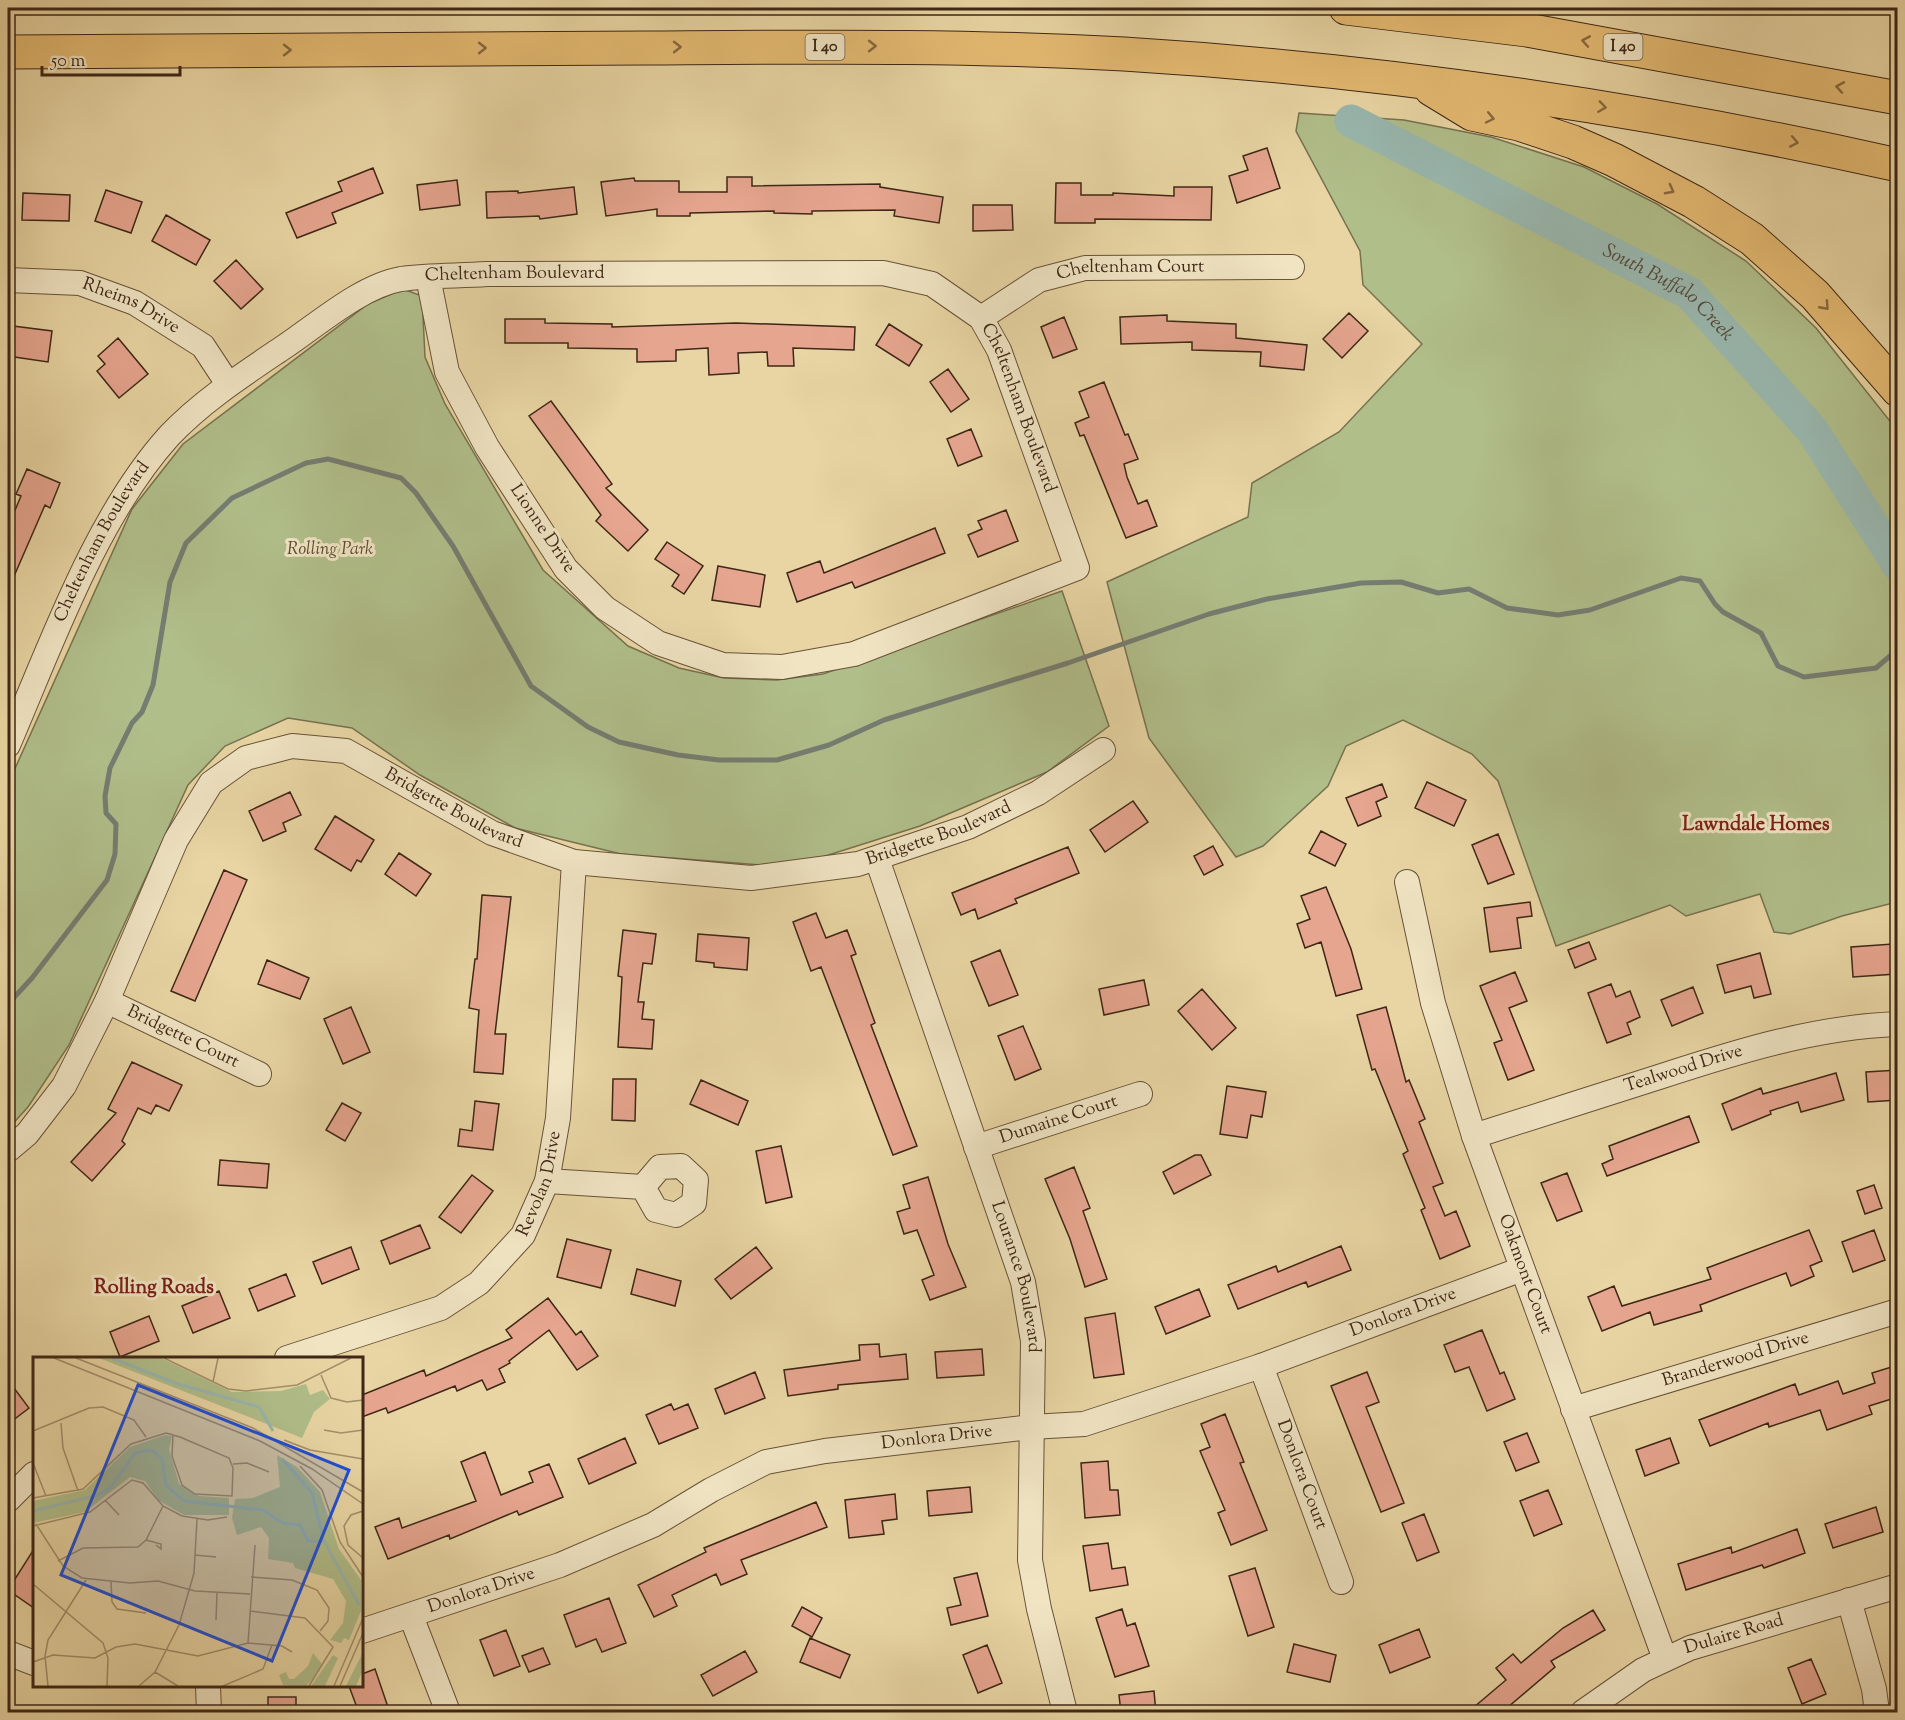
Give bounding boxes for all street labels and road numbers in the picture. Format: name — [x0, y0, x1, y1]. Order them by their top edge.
road number: I 40 — [806, 34, 844, 60]
road number: I 40 — [1604, 34, 1642, 60]
street label: Cheltenham Court — [1054, 254, 1204, 288]
street label: Cheltenham Boulevard — [424, 261, 605, 290]
street label: Rheims Drive — [78, 272, 185, 341]
street label: Cheltenham Boulevard — [974, 319, 1062, 497]
street label: Cheltenham Boulevard — [48, 456, 157, 627]
street label: Lionne Drive — [503, 479, 581, 579]
street label: Bridgette Boulevard — [379, 762, 526, 856]
street label: Bridgette Boulevard — [863, 795, 1016, 873]
street label: Bridgette Court — [122, 999, 243, 1075]
street label: Tealwood Drive — [1621, 1039, 1746, 1100]
street label: Dumaine Court — [996, 1089, 1121, 1152]
street label: Revolan Drive — [511, 1129, 569, 1241]
street label: Lourance Boulevard — [983, 1198, 1046, 1353]
street label: Oakmont Court — [1491, 1211, 1558, 1338]
street label: Donlora Drive — [1346, 1281, 1460, 1345]
street label: Branderwood Drive — [1659, 1326, 1812, 1394]
street label: Donlora Court — [1269, 1416, 1334, 1533]
street label: Donlora Drive — [880, 1419, 994, 1457]
street label: Donlora Drive — [424, 1561, 539, 1621]
street label: Dulaire Road — [1681, 1608, 1787, 1662]

